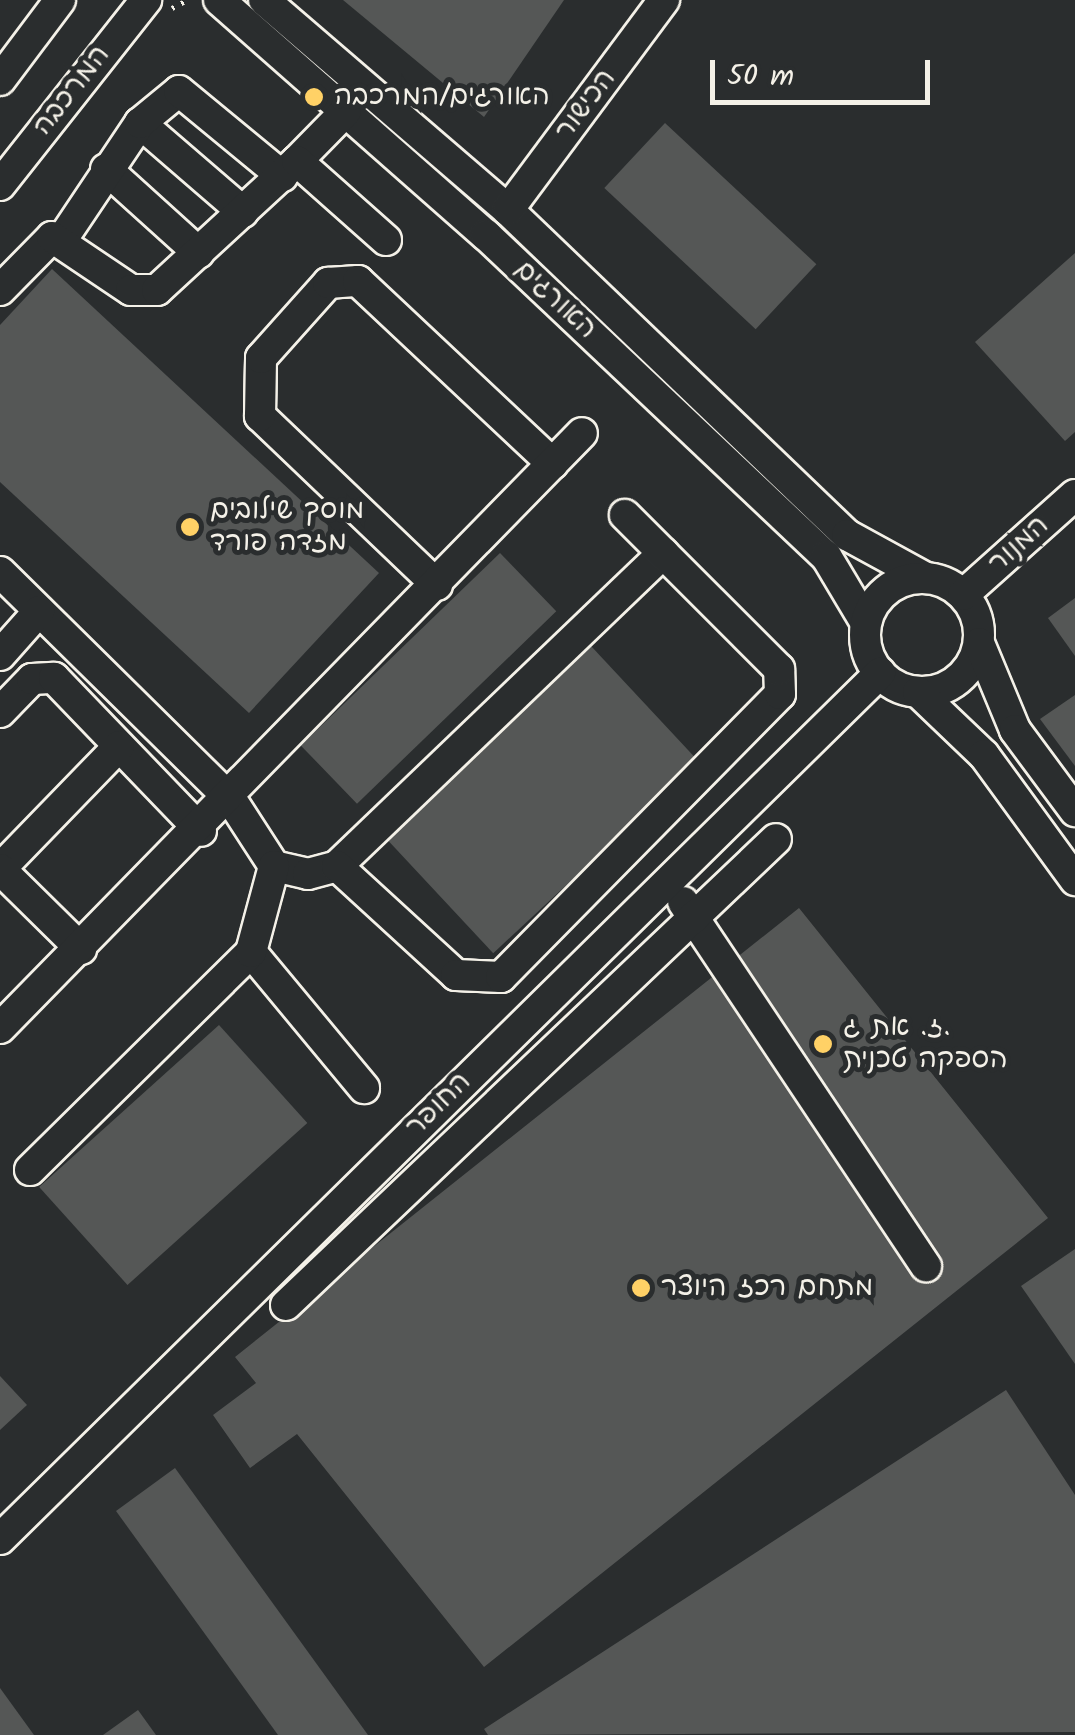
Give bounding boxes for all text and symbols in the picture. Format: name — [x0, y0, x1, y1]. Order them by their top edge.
street label: המרכבה — [26, 39, 118, 143]
scale bar — [715, 40, 935, 102]
text: 50 m — [727, 53, 794, 101]
street label: הכישור — [548, 63, 624, 147]
place label: האורגים/המרכבה — [334, 80, 550, 114]
marker: האורגים/המרכבה — [303, 86, 325, 108]
street label: האורגים — [507, 253, 603, 347]
place label: מוסך שילובים מזדה פורד — [210, 494, 364, 560]
street label: המנור — [982, 509, 1056, 581]
marker: מוסך שילובים מזדה פורד — [179, 516, 201, 538]
place label: ז. את ג. הספקה טכנית — [843, 1011, 1008, 1077]
marker: ז. את ג. הספקה טכנית — [812, 1033, 834, 1055]
street label: החופר — [399, 1065, 479, 1145]
place label: מתחם רכז היוצר — [661, 1271, 873, 1305]
marker: מתחם רכז היוצר — [630, 1277, 652, 1299]

